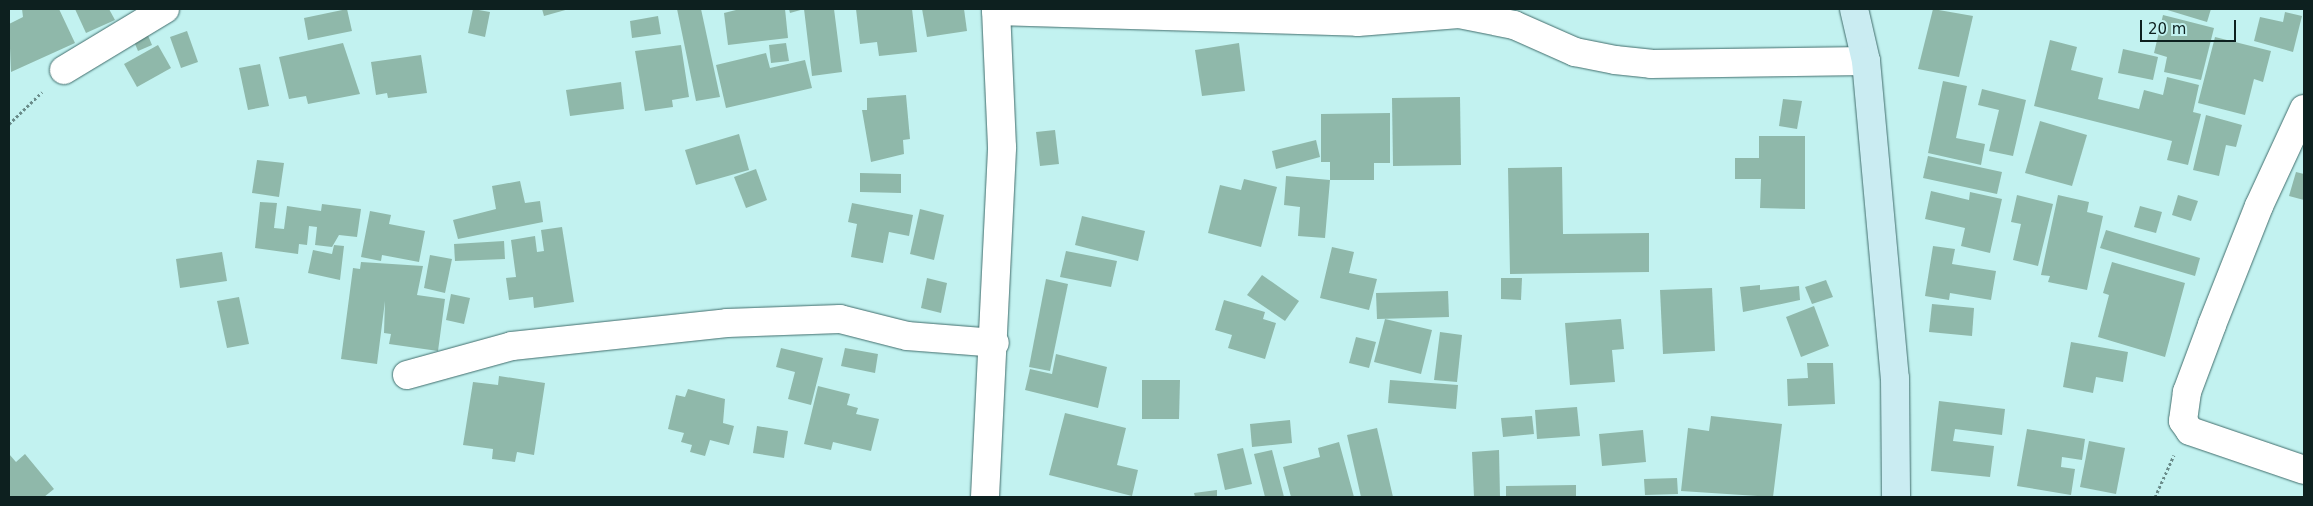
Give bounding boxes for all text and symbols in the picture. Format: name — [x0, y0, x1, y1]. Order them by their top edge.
scale bar — [2143, 10, 2239, 42]
text: 20 m — [2148, 20, 2186, 38]

